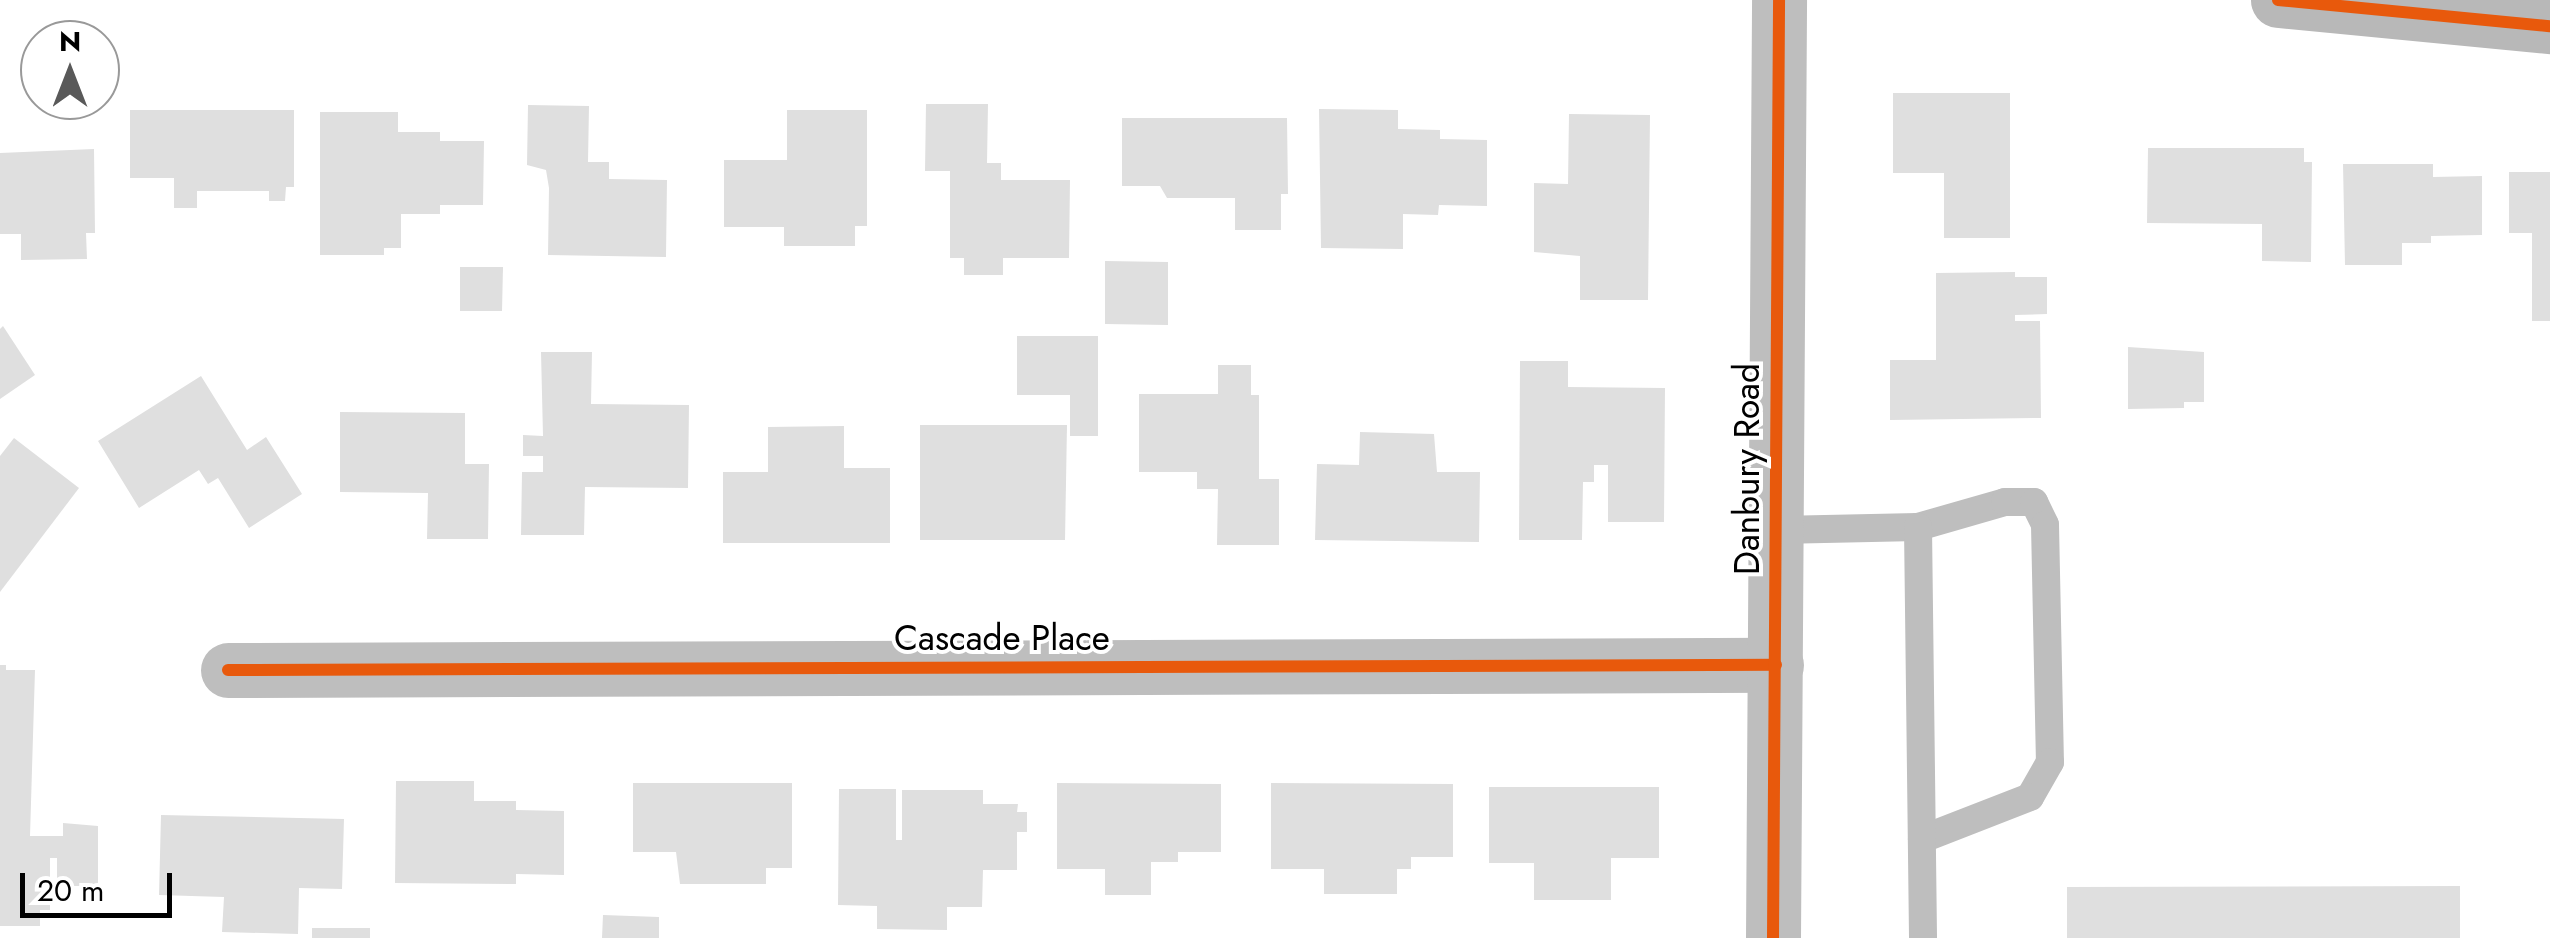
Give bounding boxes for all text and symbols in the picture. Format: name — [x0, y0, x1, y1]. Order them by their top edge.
north arrow — [20, 20, 120, 120]
text: N — [59, 21, 81, 62]
street label: Danbury Road — [1726, 363, 1768, 575]
street label: Cascade Place — [894, 617, 1110, 659]
scale bar — [25, 853, 178, 915]
text: 20 m — [37, 869, 104, 912]

